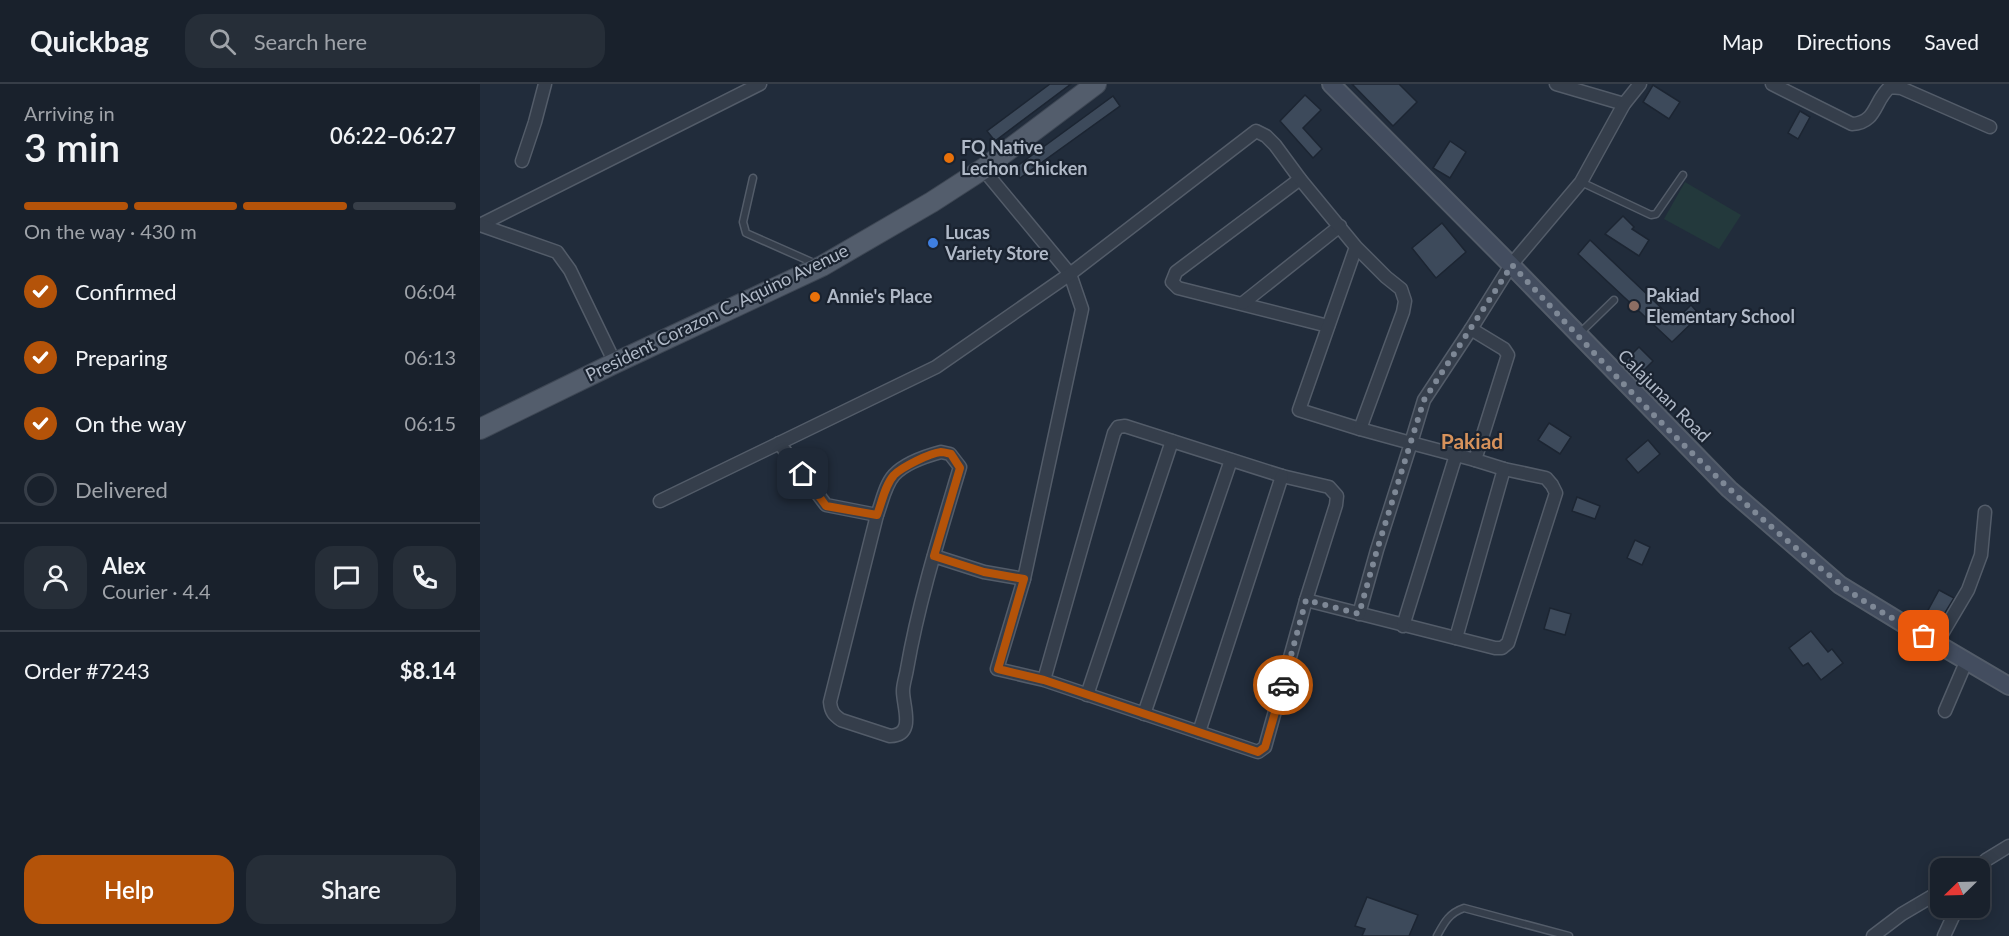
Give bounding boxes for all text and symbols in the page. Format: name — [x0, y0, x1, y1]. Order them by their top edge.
search box — [185, 14, 605, 68]
text: Quickbag — [30, 24, 149, 58]
icon: search — [206, 25, 239, 58]
text: Search here — [254, 28, 367, 55]
text: Map — [1722, 29, 1763, 54]
text: Directions — [1796, 29, 1891, 54]
text: Saved — [1924, 29, 1979, 54]
text: Arriving in — [24, 101, 115, 125]
text: 06:22–06:27 — [330, 122, 456, 149]
text: 3 min — [24, 124, 120, 170]
place label: FQ Native Lechon Chicken — [961, 136, 1087, 179]
marker: FQ Native Lechon Chicken — [942, 151, 956, 165]
text: On the way · 430 m — [24, 219, 197, 243]
place label: Lucas Variety Store — [944, 221, 1049, 264]
marker: Lucas Variety Store — [926, 236, 940, 250]
street label: President Corazon C. Aquino Avenue — [582, 239, 852, 386]
icon: check — [24, 275, 57, 308]
text: Confirmed — [75, 278, 177, 305]
text: 06:04 — [405, 279, 456, 303]
place label: Pakiad Elementary School — [1646, 284, 1795, 327]
place label: Annie's Place — [826, 285, 933, 307]
marker: Annie's Place — [808, 290, 822, 304]
marker: Pakiad Elementary School — [1627, 299, 1641, 313]
icon: check — [24, 341, 57, 374]
text: Preparing — [75, 344, 167, 371]
street label: Calajunan Road — [1614, 344, 1716, 446]
text: 06:13 — [405, 345, 456, 369]
icon: check — [24, 407, 57, 440]
text: On the way — [75, 410, 186, 437]
text: 06:15 — [405, 411, 456, 435]
district label: Pakiad — [1441, 428, 1503, 453]
pin — [777, 448, 828, 499]
icon: home — [786, 457, 819, 490]
text: Delivered — [75, 476, 168, 503]
button: person — [24, 546, 87, 609]
button: chat — [315, 546, 378, 609]
button: phone — [393, 546, 456, 609]
text: Alex — [102, 552, 146, 579]
text: Courier · 4.4 — [102, 579, 211, 603]
pin — [1898, 610, 1949, 661]
icon: bag — [1907, 619, 1940, 652]
courier — [1253, 655, 1313, 715]
text: Order #7243 — [24, 657, 150, 684]
text: $8.14 — [400, 657, 456, 684]
icon: car — [1267, 669, 1300, 702]
button: Help — [24, 855, 234, 924]
button: Share — [246, 855, 456, 924]
north arrow — [1930, 858, 1990, 918]
map controls — [1930, 858, 1990, 918]

